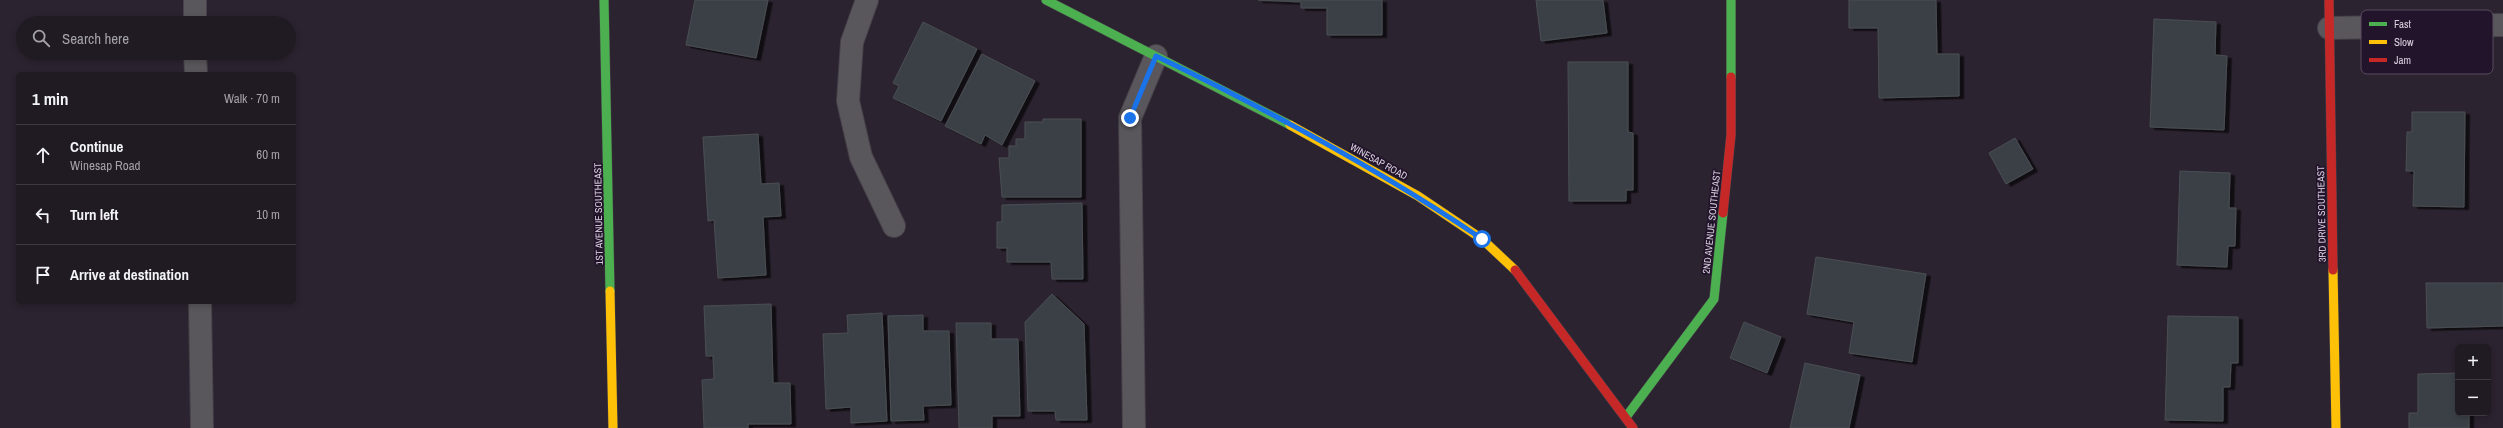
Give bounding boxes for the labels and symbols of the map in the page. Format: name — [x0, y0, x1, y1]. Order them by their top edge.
legend — [2361, 10, 2493, 74]
text: Fast — [2394, 17, 2412, 31]
text: Slow — [2394, 35, 2414, 49]
text: Jam — [2394, 53, 2411, 67]
route end — [1121, 109, 1139, 127]
street label: WINESAP ROAD — [1348, 140, 1410, 183]
street label: 1ST AVENUE SOUTHEAST — [591, 163, 606, 265]
street label: 3RD DRIVE SOUTHEAST — [2314, 166, 2329, 262]
street label: 2ND AVENUE SOUTHEAST — [1700, 170, 1723, 274]
route start — [1473, 230, 1491, 248]

